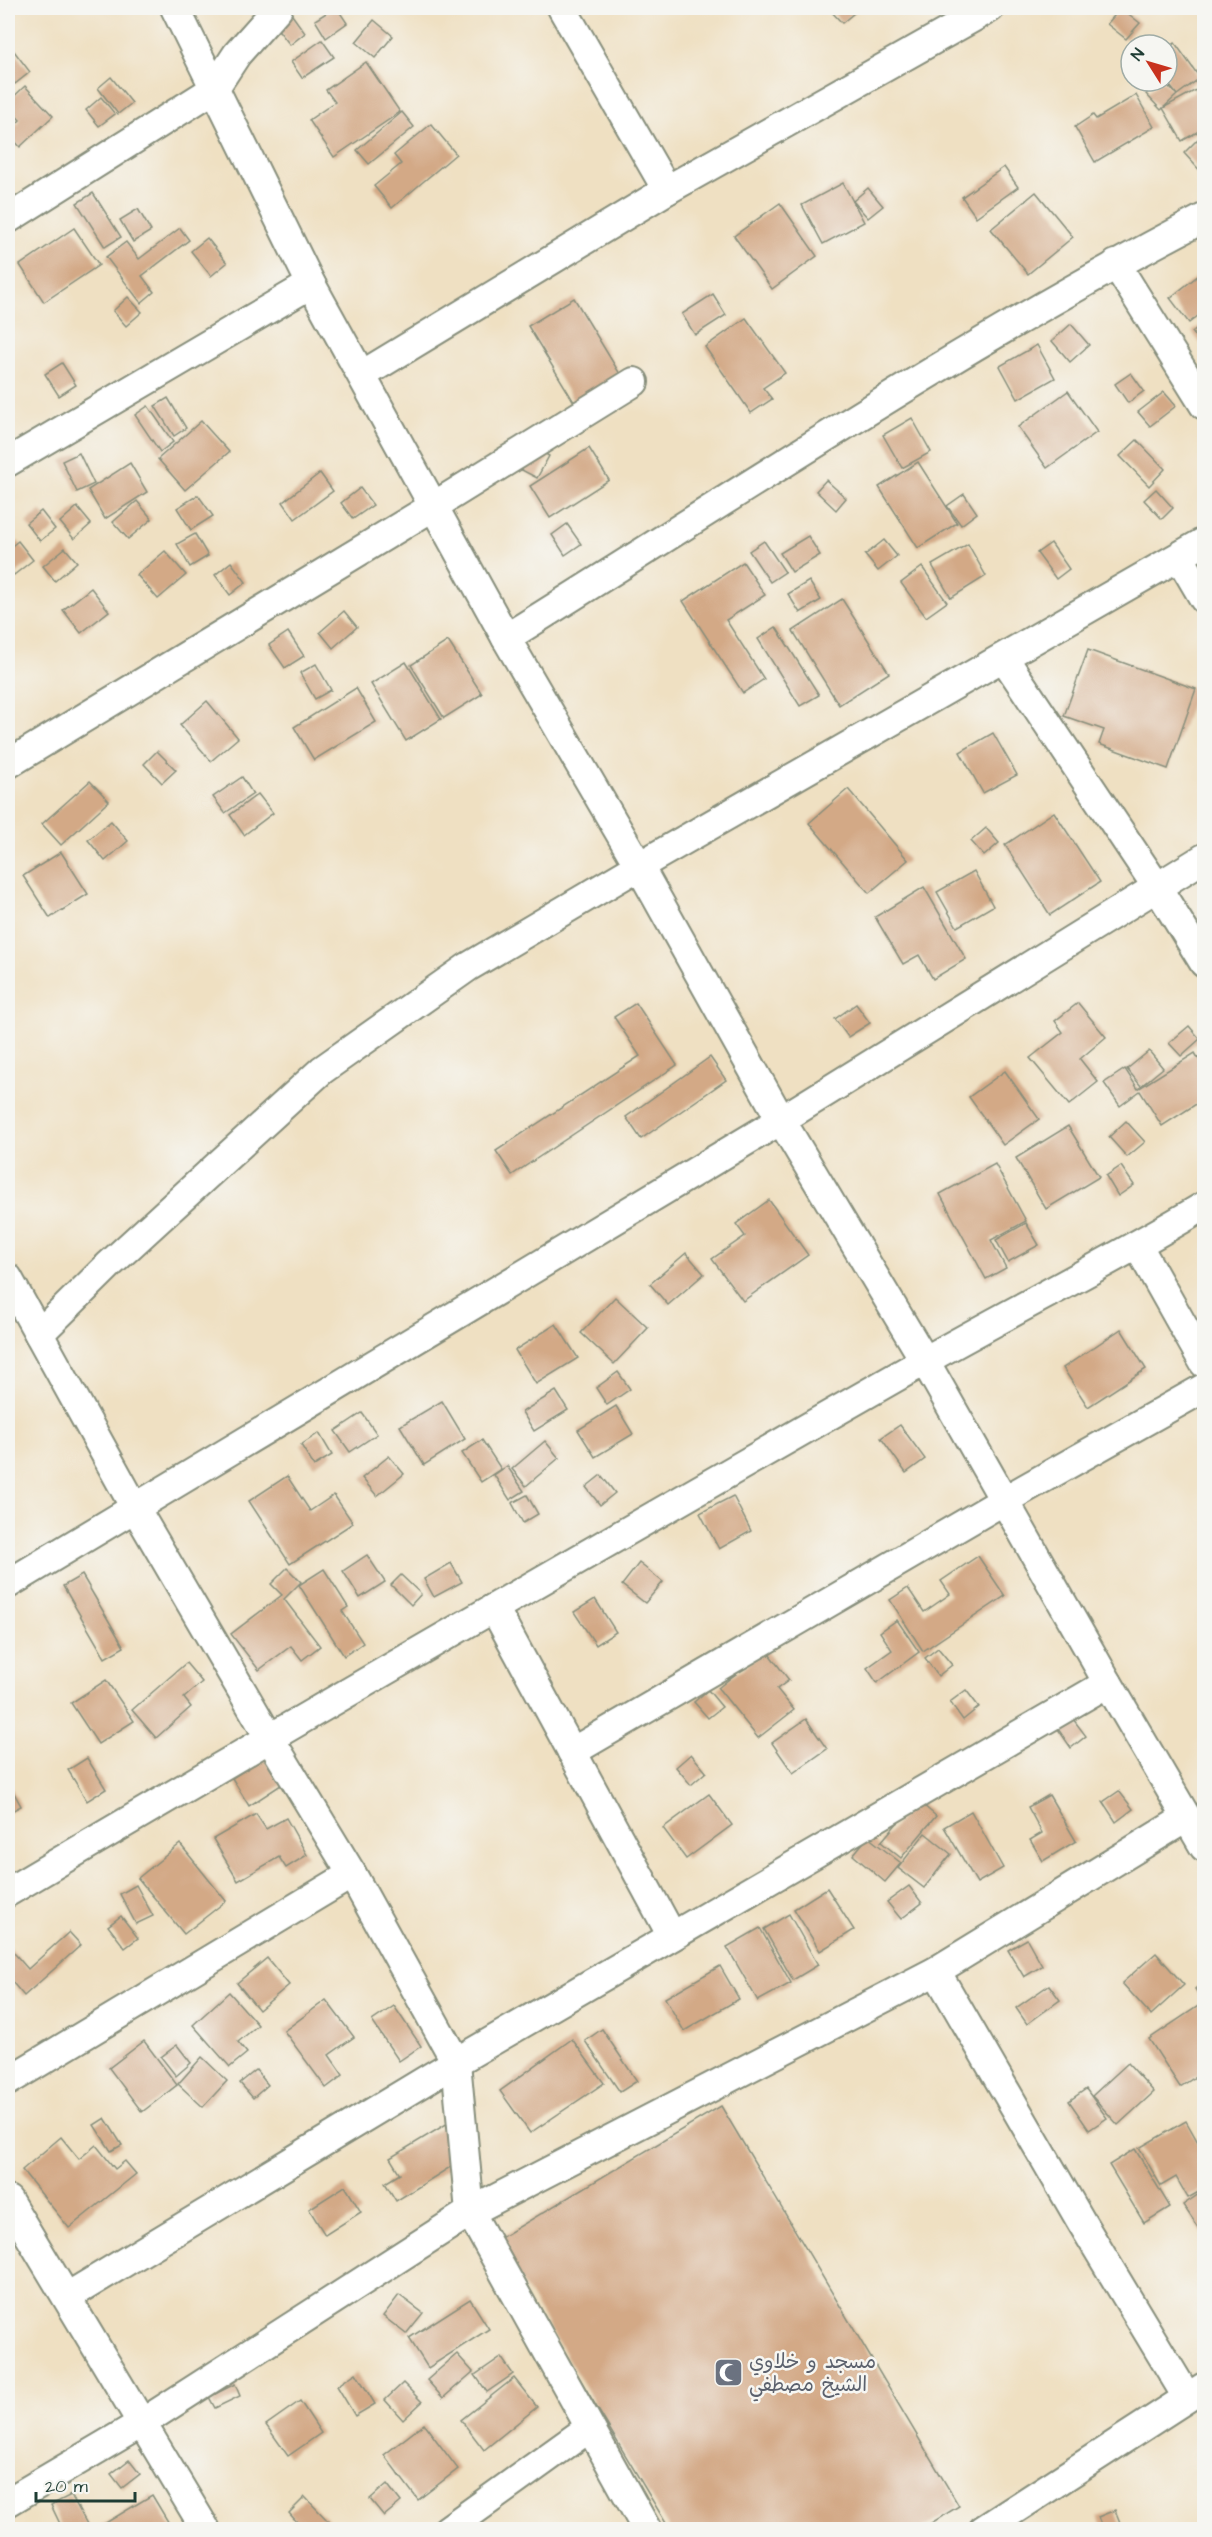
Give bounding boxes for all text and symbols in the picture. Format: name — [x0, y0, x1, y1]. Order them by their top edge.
north arrow — [1119, 33, 1179, 93]
text: N — [1126, 44, 1150, 65]
place label: مسجد و خلاوي الشيخ مصطفي — [749, 2348, 876, 2402]
mosque icon: مسجد و خلاوي الشيخ مصطفي — [712, 2357, 744, 2389]
scale bar — [36, 2465, 135, 2503]
text: 20 m — [45, 2474, 88, 2499]

